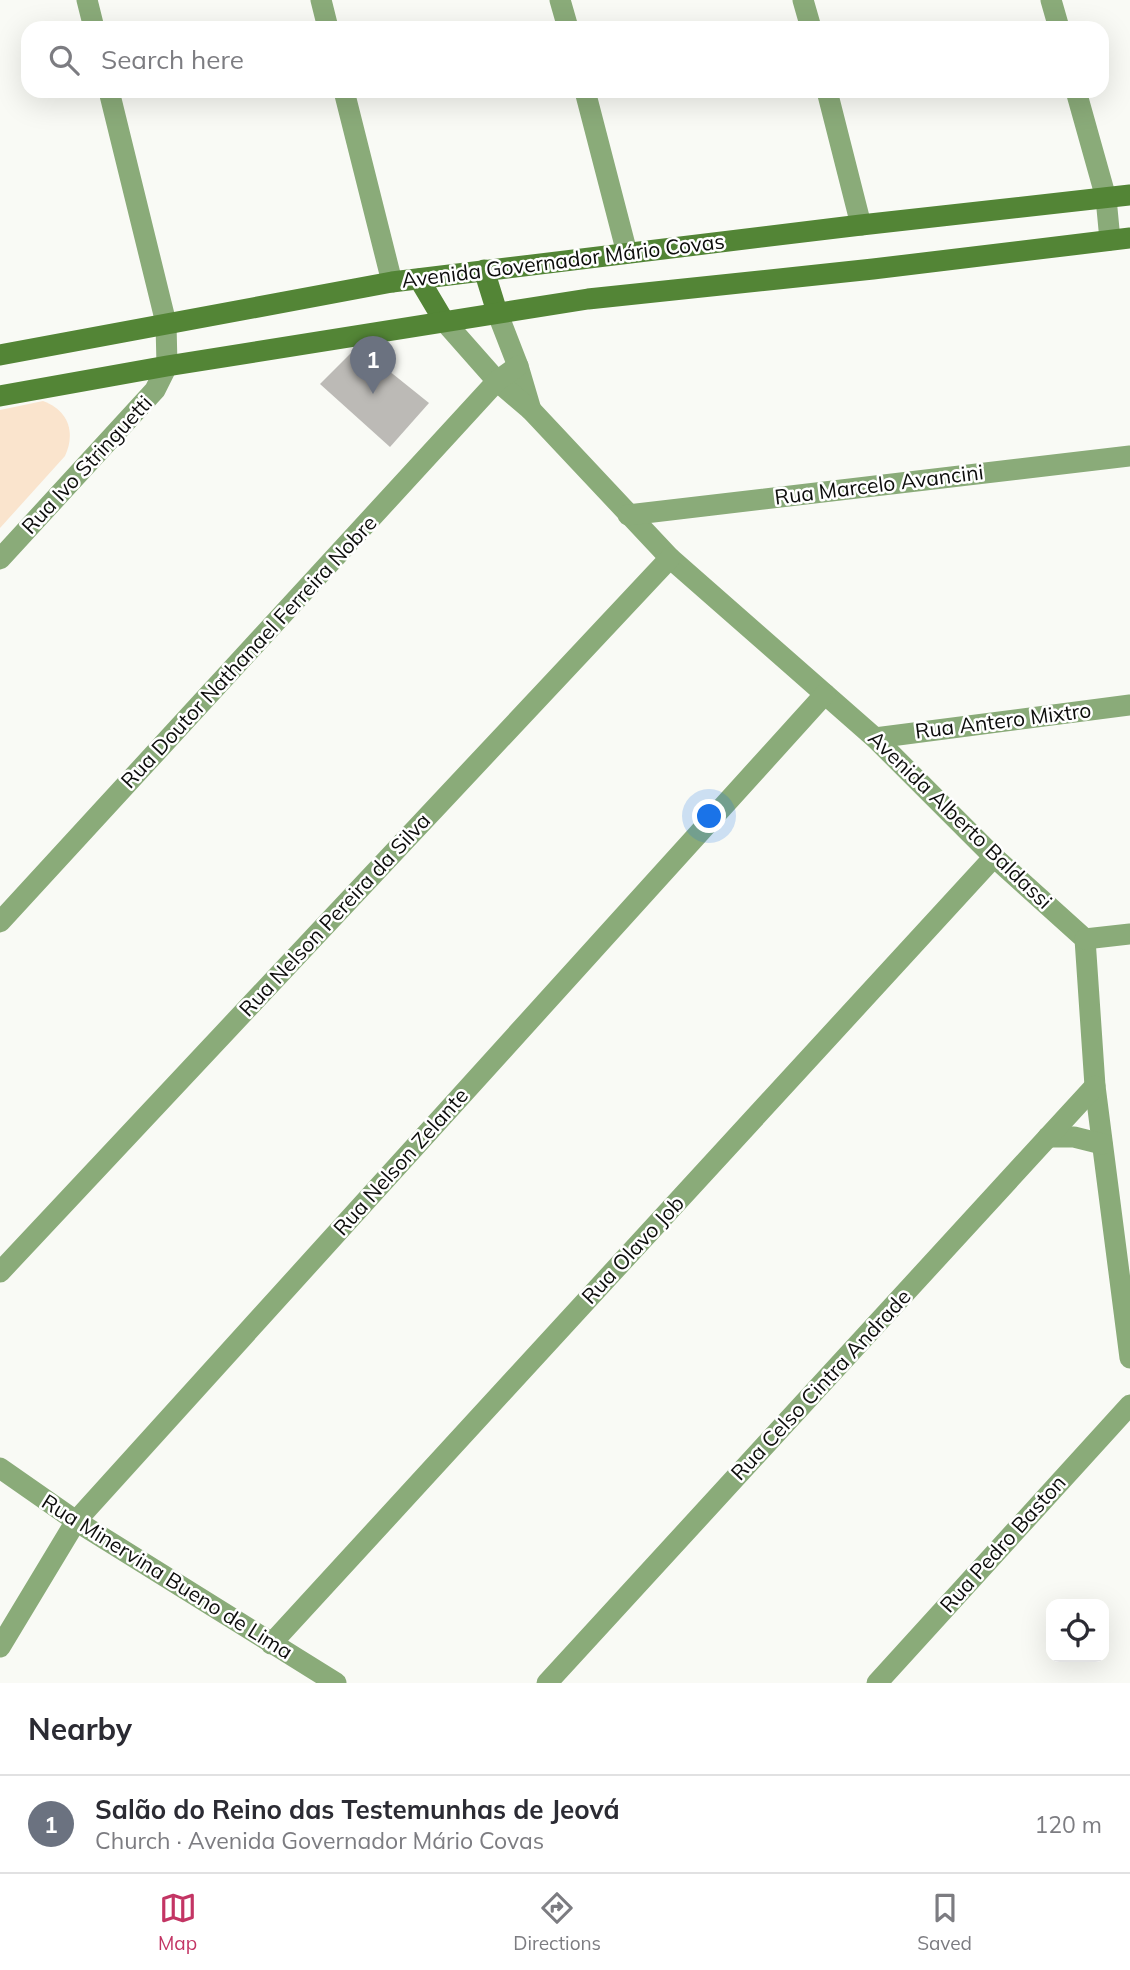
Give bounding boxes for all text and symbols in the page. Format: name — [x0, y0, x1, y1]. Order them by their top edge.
search box — [21, 21, 1109, 98]
icon: search — [45, 41, 83, 79]
text: Search here — [101, 43, 244, 76]
street label: Avenida Governador Mário Covas — [400, 227, 726, 293]
pin: 1 — [350, 336, 396, 394]
street label: Rua Ivo Stringuetti — [16, 390, 157, 539]
street label: Rua Marcelo Avancini — [773, 458, 985, 510]
street label: Rua Doutor Nathanael Ferreira Nobre — [115, 510, 382, 793]
street label: Rua Antero Mixtro — [913, 696, 1092, 744]
street label: Avenida Alberto Baldassi — [863, 725, 1058, 914]
your location — [692, 799, 726, 833]
street label: Rua Nelson Pereira da Silva — [233, 807, 435, 1021]
street label: Rua Nelson Zelante — [327, 1082, 473, 1240]
street label: Rua Olavo Job — [576, 1190, 689, 1309]
street label: Rua Celso Cintra Andrade — [725, 1283, 916, 1485]
street label: Rua Pedro Baston — [934, 1469, 1071, 1617]
street label: Rua Minervina Bueno de Lima — [37, 1488, 298, 1664]
map controls — [1046, 1599, 1109, 1662]
button: locate — [1046, 1599, 1109, 1662]
text: Nearby — [28, 1710, 132, 1748]
text: Salão do Reino das Testemunhas de Jeová — [95, 1793, 620, 1826]
text: 1 — [44, 1810, 58, 1839]
text: 120 m — [1034, 1810, 1102, 1839]
text: Church · Avenida Governador Mário Covas — [95, 1826, 544, 1855]
tab: Map — [158, 1889, 197, 1955]
tab: Directions — [513, 1889, 601, 1955]
tab: Saved — [917, 1889, 972, 1955]

